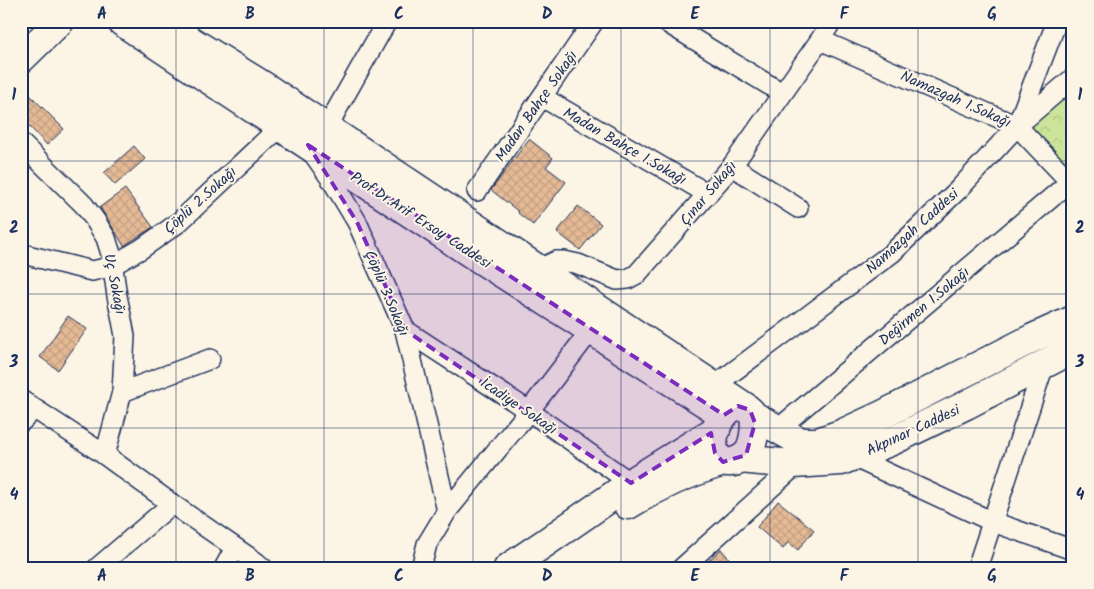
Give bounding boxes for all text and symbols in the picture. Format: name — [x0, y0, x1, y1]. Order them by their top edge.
text: A — [97, 2, 107, 27]
text: B — [245, 2, 255, 27]
text: C — [394, 2, 404, 27]
text: D — [542, 2, 553, 27]
text: E — [691, 2, 701, 27]
text: F — [840, 2, 850, 27]
text: G — [987, 2, 997, 27]
street label: Madan Bahçe Sokağı — [489, 46, 584, 167]
street label: Namazgah 1.Sokağı — [896, 65, 1015, 135]
text: 1 — [12, 83, 17, 108]
text: 1 — [1078, 83, 1083, 108]
street label: Madan Bahçe 1.Sokağı — [558, 102, 691, 192]
street label: Çınar Sokağı — [674, 156, 743, 232]
street label: Çöplü 2.Sokağı — [158, 161, 243, 240]
street label: Prof.Dr.Arif Ersoy Caddesi — [345, 166, 497, 276]
street label: Namazgah Caddesi — [861, 182, 966, 280]
text: 2 — [9, 216, 19, 241]
text: 2 — [1075, 216, 1085, 241]
street label: Çöplü 3.Sokağı — [357, 246, 415, 340]
street label: Uç Sokağı — [96, 252, 132, 317]
street label: Değirmen 1.Sokağı — [874, 261, 976, 352]
text: 3 — [9, 350, 19, 375]
text: 3 — [1075, 350, 1085, 375]
street label: İcadiye Sokağı — [475, 372, 562, 442]
street label: Akpınar Caddesi — [863, 398, 966, 463]
text: 4 — [10, 483, 19, 508]
text: 4 — [1076, 483, 1085, 508]
text: A — [97, 564, 107, 589]
text: B — [245, 564, 255, 589]
text: C — [394, 564, 404, 589]
text: D — [542, 564, 553, 589]
text: E — [691, 564, 701, 589]
text: F — [840, 564, 850, 589]
text: G — [987, 564, 997, 589]

